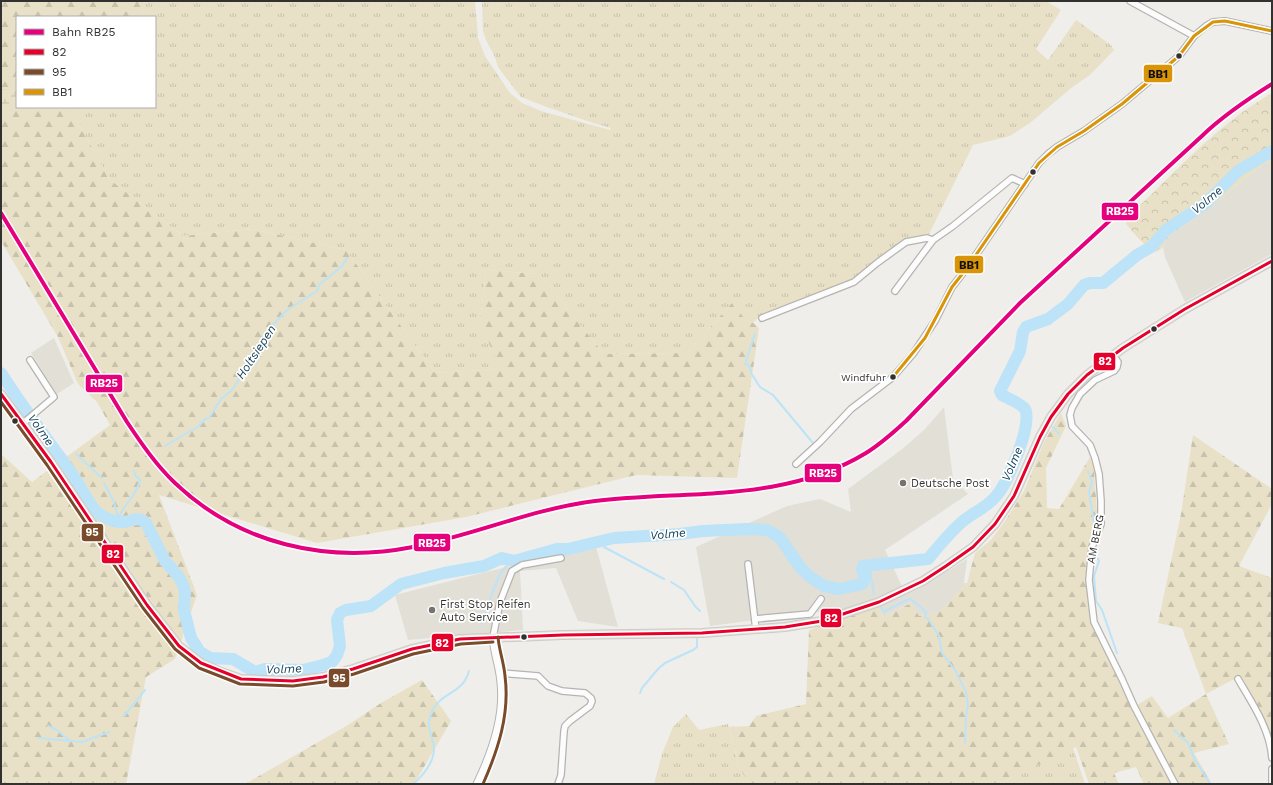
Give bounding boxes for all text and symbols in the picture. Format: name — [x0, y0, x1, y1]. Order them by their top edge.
legend — [16, 16, 156, 108]
text: Bahn RB25 — [52, 25, 115, 39]
text: 82 — [52, 45, 66, 59]
unlabelled marker — [1174, 51, 1184, 61]
line badge: BB1 — [1143, 64, 1173, 83]
text: 95 — [52, 65, 66, 79]
text: BB1 — [1148, 68, 1168, 81]
text: BB1 — [52, 85, 72, 99]
unlabelled marker — [1028, 167, 1038, 177]
water label: Volme — [1189, 183, 1225, 217]
line badge: RB25 — [1101, 202, 1139, 221]
text: RB25 — [1106, 205, 1134, 218]
line badge: BB1 — [954, 255, 984, 274]
text: BB1 — [959, 259, 979, 272]
water label: Holtsiepen — [233, 322, 279, 382]
unlabelled marker — [1149, 324, 1159, 334]
line badge: 82 — [1093, 352, 1116, 371]
text: 82 — [1098, 355, 1112, 368]
place label: Windfuhr — [841, 372, 886, 383]
marker: Windfuhr — [888, 372, 898, 382]
line badge: RB25 — [85, 374, 123, 393]
text: RB25 — [90, 377, 118, 390]
water label: Volme — [25, 411, 57, 449]
unlabelled marker — [10, 416, 20, 426]
water label: Volme — [999, 445, 1025, 483]
line badge: RB25 — [804, 463, 842, 483]
text: RB25 — [809, 467, 837, 480]
place label: Deutsche Post — [911, 477, 990, 490]
marker: Deutsche Post — [898, 478, 908, 488]
street label: AM BERG — [1084, 513, 1107, 565]
line badge: 95 — [81, 523, 104, 542]
water label: Volme — [650, 525, 687, 543]
text: 95 — [85, 526, 99, 539]
line badge: RB25 — [413, 533, 451, 552]
text: RB25 — [418, 537, 446, 550]
line badge: 82 — [101, 544, 124, 564]
text: 82 — [106, 548, 120, 561]
place label: First Stop Reifen Auto Service — [440, 598, 531, 624]
marker: First Stop Reifen Auto Service — [427, 605, 437, 615]
line badge: 82 — [820, 608, 842, 628]
text: 82 — [824, 612, 838, 625]
unlabelled marker — [519, 632, 529, 642]
line badge: 82 — [431, 633, 454, 652]
text: 82 — [435, 637, 449, 650]
water label: Volme — [266, 661, 302, 677]
line badge: 95 — [328, 668, 350, 688]
text: 95 — [332, 672, 346, 685]

